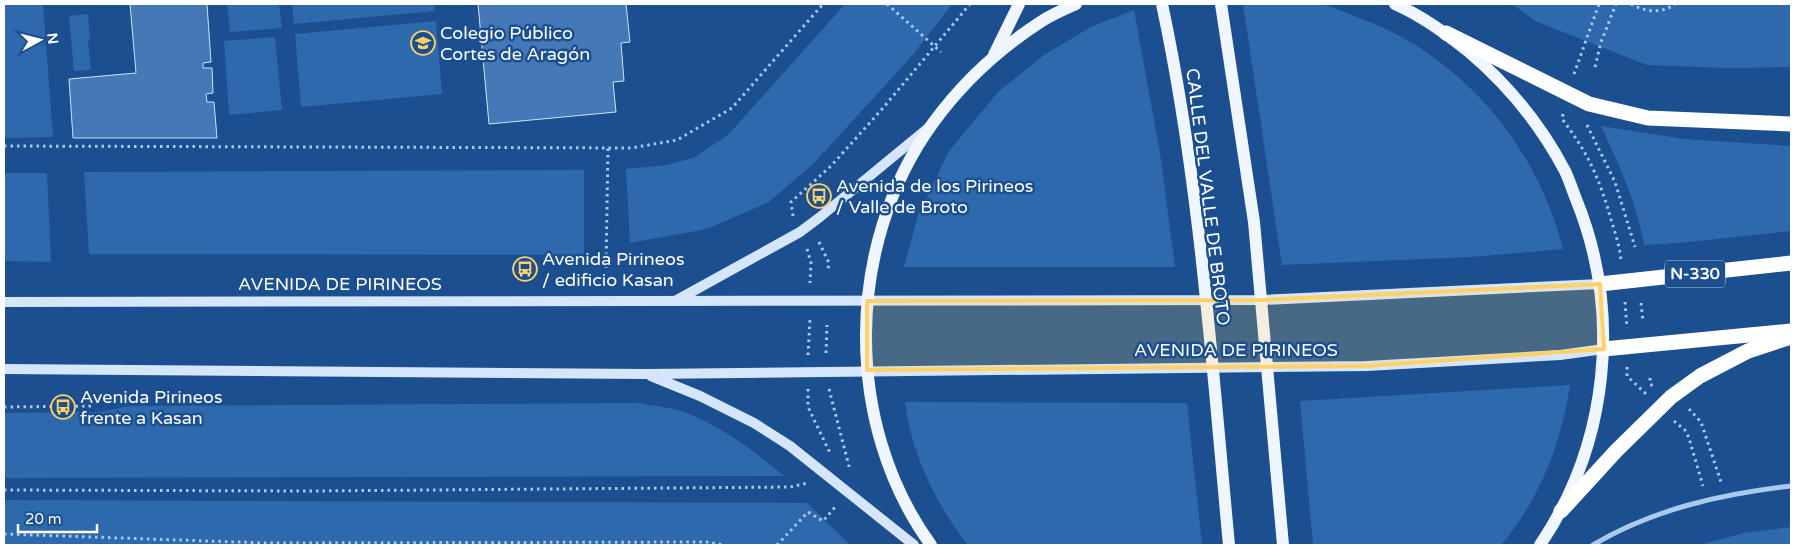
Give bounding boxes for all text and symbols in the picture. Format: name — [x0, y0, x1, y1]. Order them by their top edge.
north arrow — [15, 15, 65, 65]
place label: Colegio Público Cortes de Aragón — [440, 22, 590, 65]
school or university icon: Colegio Público Cortes de Aragón — [410, 30, 436, 56]
text: N — [43, 32, 62, 45]
street label: CALLE DEL VALLE DE BROTO — [1181, 67, 1235, 327]
place label: Avenida de los Pirineos / Valle de Broto — [836, 175, 1034, 218]
bus stop icon: Avenida de los Pirineos / Valle de Broto — [806, 183, 832, 209]
place label: Avenida Pirineos / edificio Kasan — [542, 248, 685, 291]
bus stop icon: Avenida Pirineos / edificio Kasan — [512, 256, 538, 282]
road number: N-330 — [1665, 260, 1725, 288]
street label: AVENIDA DE PIRINEOS — [238, 273, 442, 295]
street label: AVENIDA DE PIRINEOS — [1134, 339, 1338, 361]
place label: Avenida Pirineos frente a Kasan — [80, 386, 223, 429]
bus stop icon: Avenida Pirineos frente a Kasan — [50, 394, 76, 420]
scale bar — [18, 502, 96, 534]
text: 20 m — [25, 510, 62, 528]

